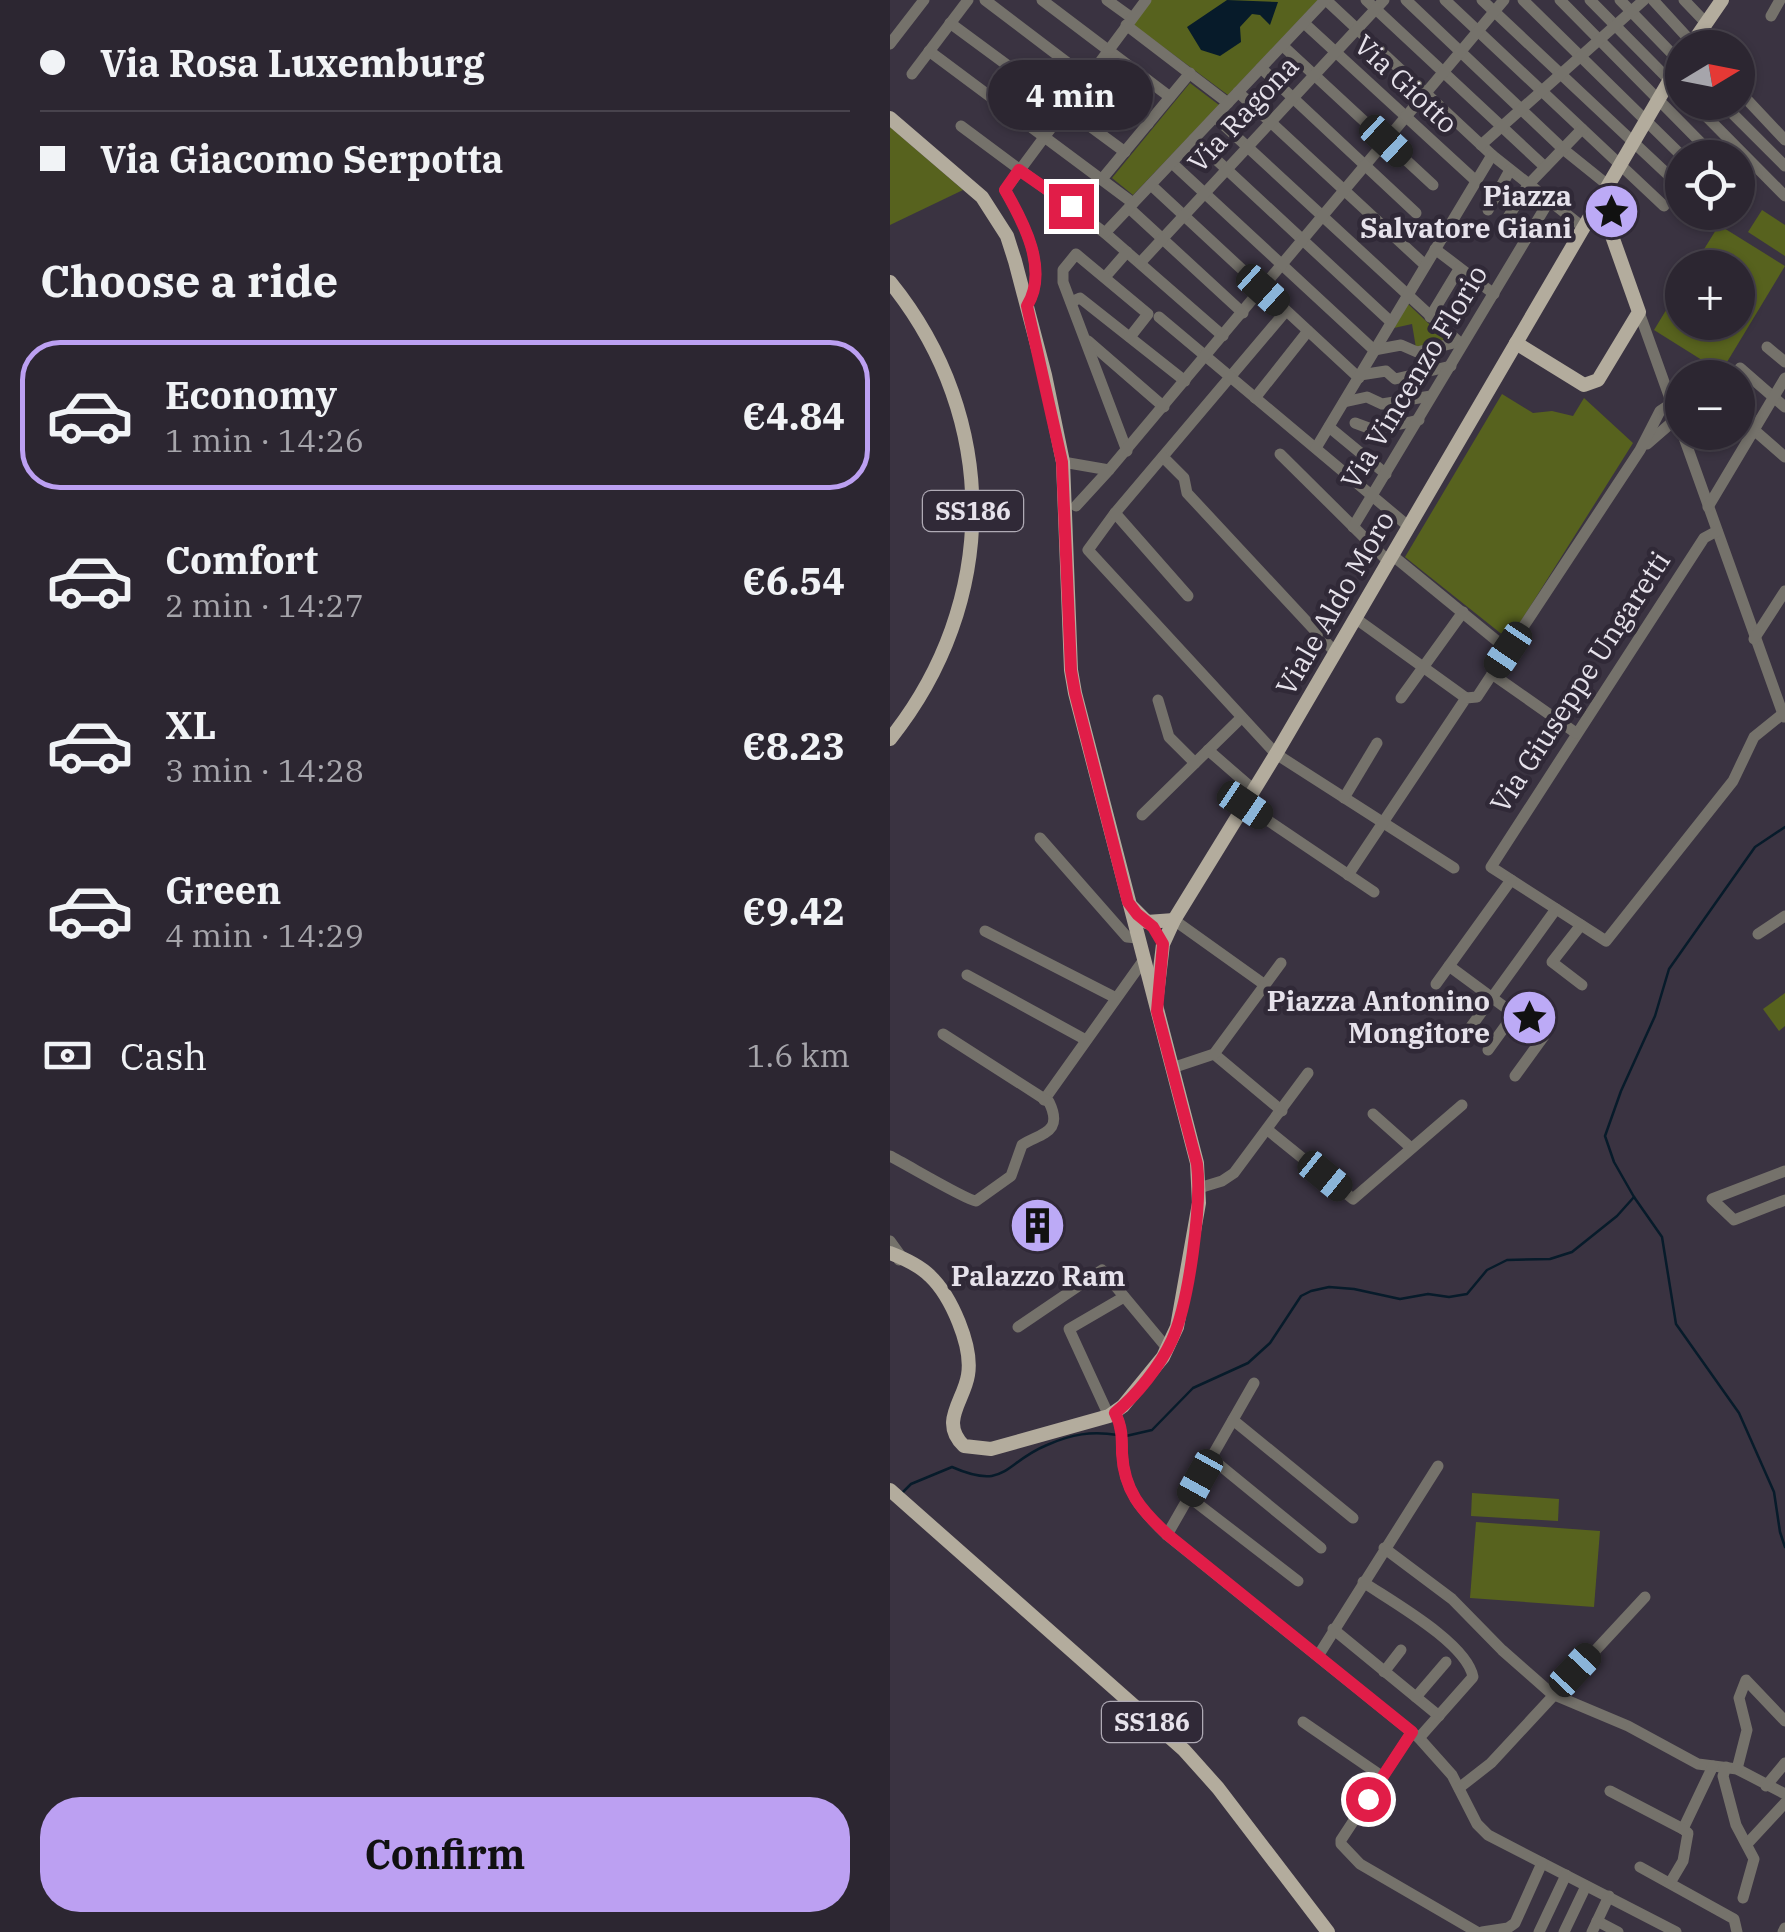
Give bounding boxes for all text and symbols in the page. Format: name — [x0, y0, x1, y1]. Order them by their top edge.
street label: Via Giotto — [1347, 26, 1466, 141]
north arrow — [1665, 30, 1755, 120]
map controls — [1665, 30, 1755, 450]
text: Via Rosa Luxemburg — [100, 38, 485, 87]
street label: Via Ragona — [1179, 47, 1306, 180]
callout: 4 min — [989, 61, 1154, 131]
text: 4 min — [1026, 74, 1115, 116]
car — [1354, 110, 1418, 172]
text: Via Giacomo Serpotta — [100, 134, 503, 183]
button: locate — [1665, 140, 1755, 230]
place label: Piazza Salvatore Giani — [1360, 177, 1572, 246]
place icon: Piazza Salvatore Giani — [1581, 182, 1641, 242]
route end — [1049, 184, 1094, 229]
button: + — [1665, 250, 1755, 340]
text: Choose a ride — [40, 251, 338, 309]
street label: Via Vincenzo Florio — [1332, 258, 1495, 496]
car — [1231, 259, 1295, 321]
button: − — [1665, 360, 1755, 450]
icon: car — [45, 370, 135, 460]
text: Economy — [165, 370, 337, 419]
text: €4.84 — [742, 391, 845, 440]
text: 1 min · 14:26 — [165, 419, 364, 461]
road number: SS186 — [923, 491, 1023, 531]
street label: Viale Aldo Moro — [1267, 504, 1402, 702]
icon: car — [45, 535, 135, 625]
text: Comfort — [165, 535, 318, 584]
street label: Via Giuseppe Ungaretti — [1481, 544, 1678, 819]
text: €6.54 — [742, 556, 845, 605]
text: 2 min · 14:27 — [165, 584, 364, 626]
car — [1479, 617, 1537, 683]
icon: car — [45, 700, 135, 790]
text: XL — [165, 700, 216, 749]
text: €8.23 — [742, 721, 845, 770]
text: 3 min · 14:28 — [165, 749, 364, 791]
car — [1212, 776, 1278, 834]
icon: car — [45, 865, 135, 955]
text: Green — [165, 865, 281, 914]
text: €9.42 — [742, 886, 845, 935]
text: 4 min · 14:29 — [165, 914, 364, 956]
place label: Piazza Antonino Mongitore — [1267, 982, 1490, 1051]
place icon: Piazza Antonino Mongitore — [1499, 987, 1559, 1047]
icon: cash — [40, 1028, 95, 1083]
text: Cash — [120, 1031, 207, 1080]
text: 1.6 km — [746, 1034, 850, 1076]
car — [1292, 1145, 1358, 1207]
building icon: Palazzo Ram — [1008, 1195, 1068, 1255]
place label: Palazzo Ram — [951, 1257, 1125, 1294]
car — [1172, 1444, 1228, 1512]
car — [1544, 1638, 1606, 1702]
road number: SS186 — [1102, 1702, 1202, 1742]
route start — [1346, 1777, 1391, 1822]
button: Confirm — [40, 1797, 850, 1912]

